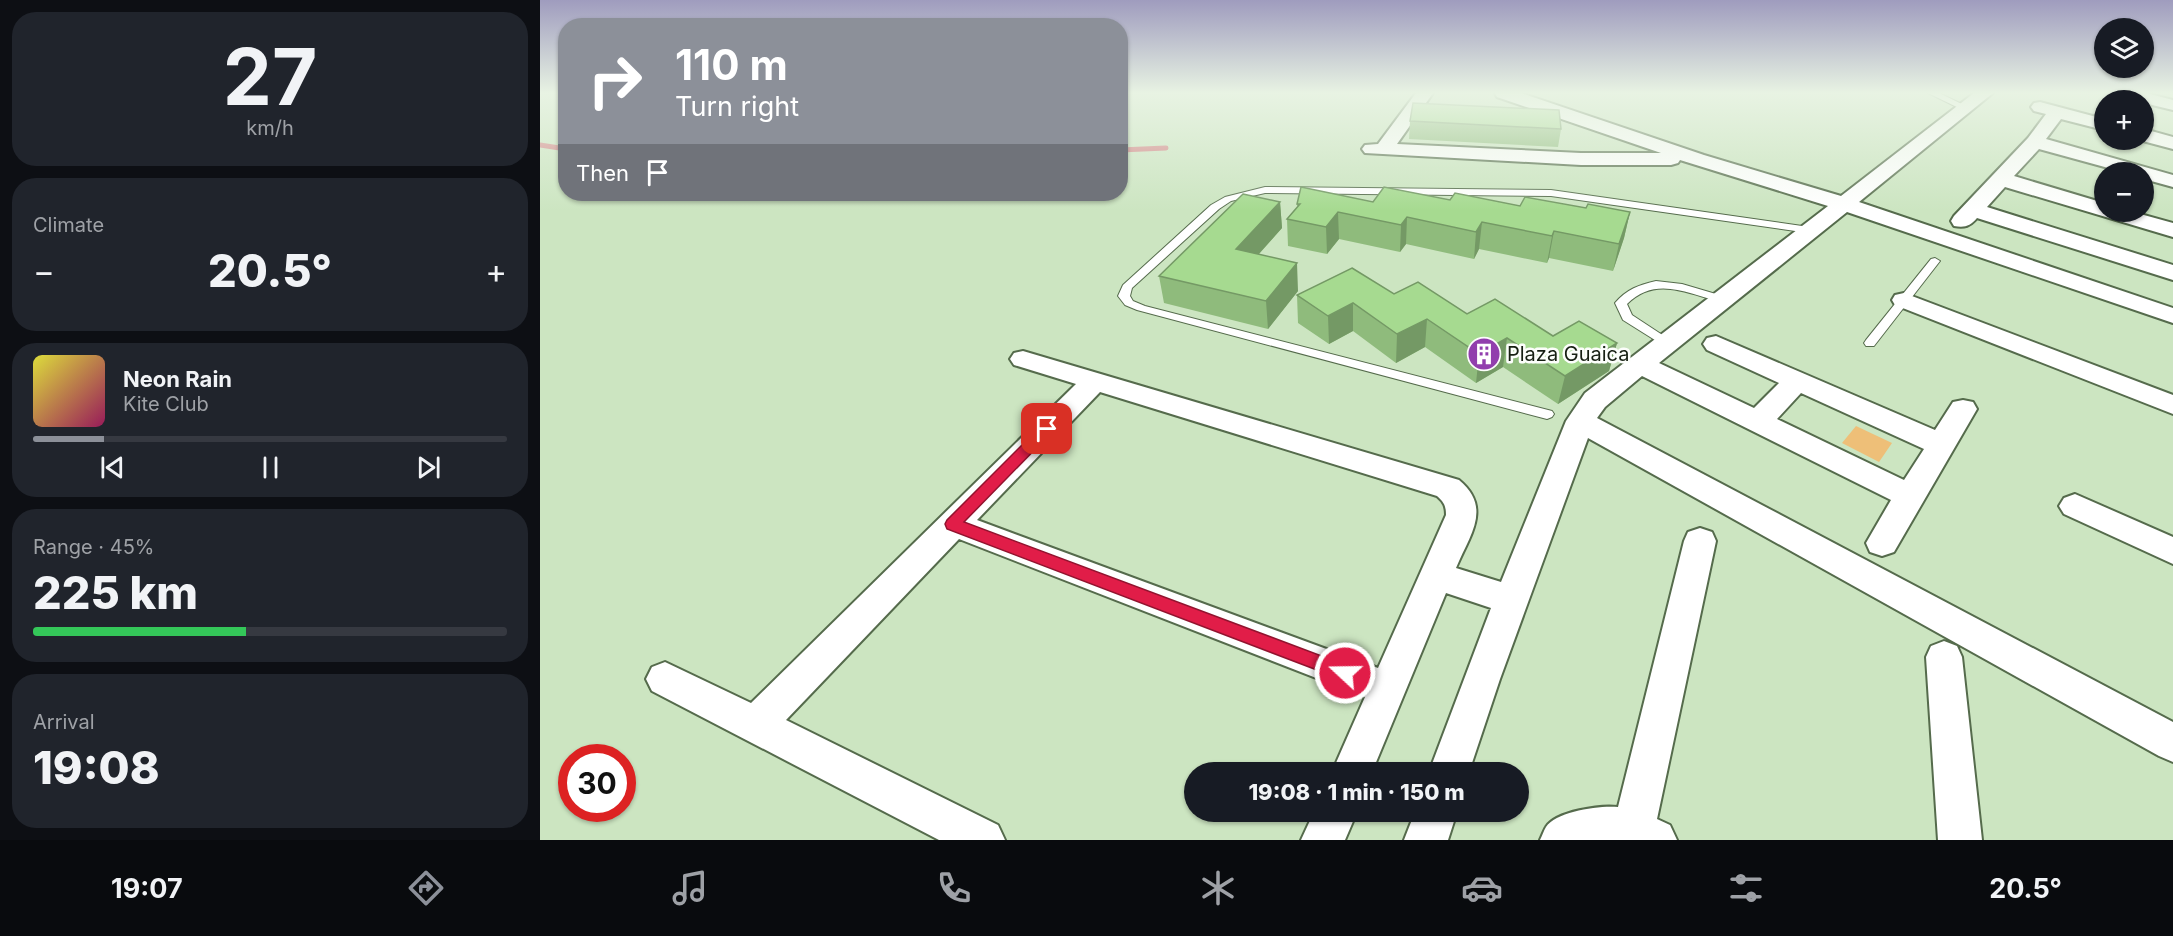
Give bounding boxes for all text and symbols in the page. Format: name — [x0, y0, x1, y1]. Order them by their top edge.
map controls — [2094, 18, 2154, 222]
button: layers — [2094, 18, 2154, 78]
text: 27 — [223, 29, 317, 124]
text: 110 m — [675, 39, 788, 90]
icon: right — [576, 42, 654, 120]
text: Turn right — [675, 90, 799, 123]
button: + — [2094, 90, 2154, 150]
text: km/h — [246, 116, 294, 140]
icon: arrive — [641, 156, 674, 189]
text: Then — [576, 160, 629, 186]
button: − — [2094, 162, 2154, 222]
text: Climate — [33, 213, 104, 237]
text: 20.5° — [208, 243, 332, 298]
text: − — [33, 251, 55, 291]
text: + — [485, 251, 507, 291]
building icon: Plaza Guaica — [1466, 336, 1502, 372]
place label: Plaza Guaica — [1507, 342, 1629, 366]
text: Neon Rain — [123, 366, 232, 392]
text: Kite Club — [123, 392, 209, 416]
pin — [1021, 403, 1072, 454]
icon: arrive — [1030, 412, 1063, 445]
icon: previous — [96, 451, 129, 484]
icon: pause — [254, 451, 287, 484]
icon: next — [412, 451, 445, 484]
text: Range · 45% — [33, 535, 154, 559]
text: 225 km — [33, 565, 198, 620]
position arrow — [1313, 641, 1377, 705]
text: Arrival — [33, 710, 95, 734]
text: 19:08 — [33, 740, 160, 795]
speed limit sign: 30 — [558, 744, 636, 822]
text: 19:08 · 1 min · 150 m — [1248, 779, 1465, 805]
icon: directions — [405, 867, 447, 909]
icon: music — [669, 867, 711, 909]
icon: phone — [933, 867, 975, 909]
icon: climate — [1197, 867, 1239, 909]
icon: car — [1461, 867, 1503, 909]
icon: filters — [1725, 867, 1767, 909]
text: 19:07 — [111, 872, 183, 905]
text: 20.5° — [1989, 872, 2062, 905]

